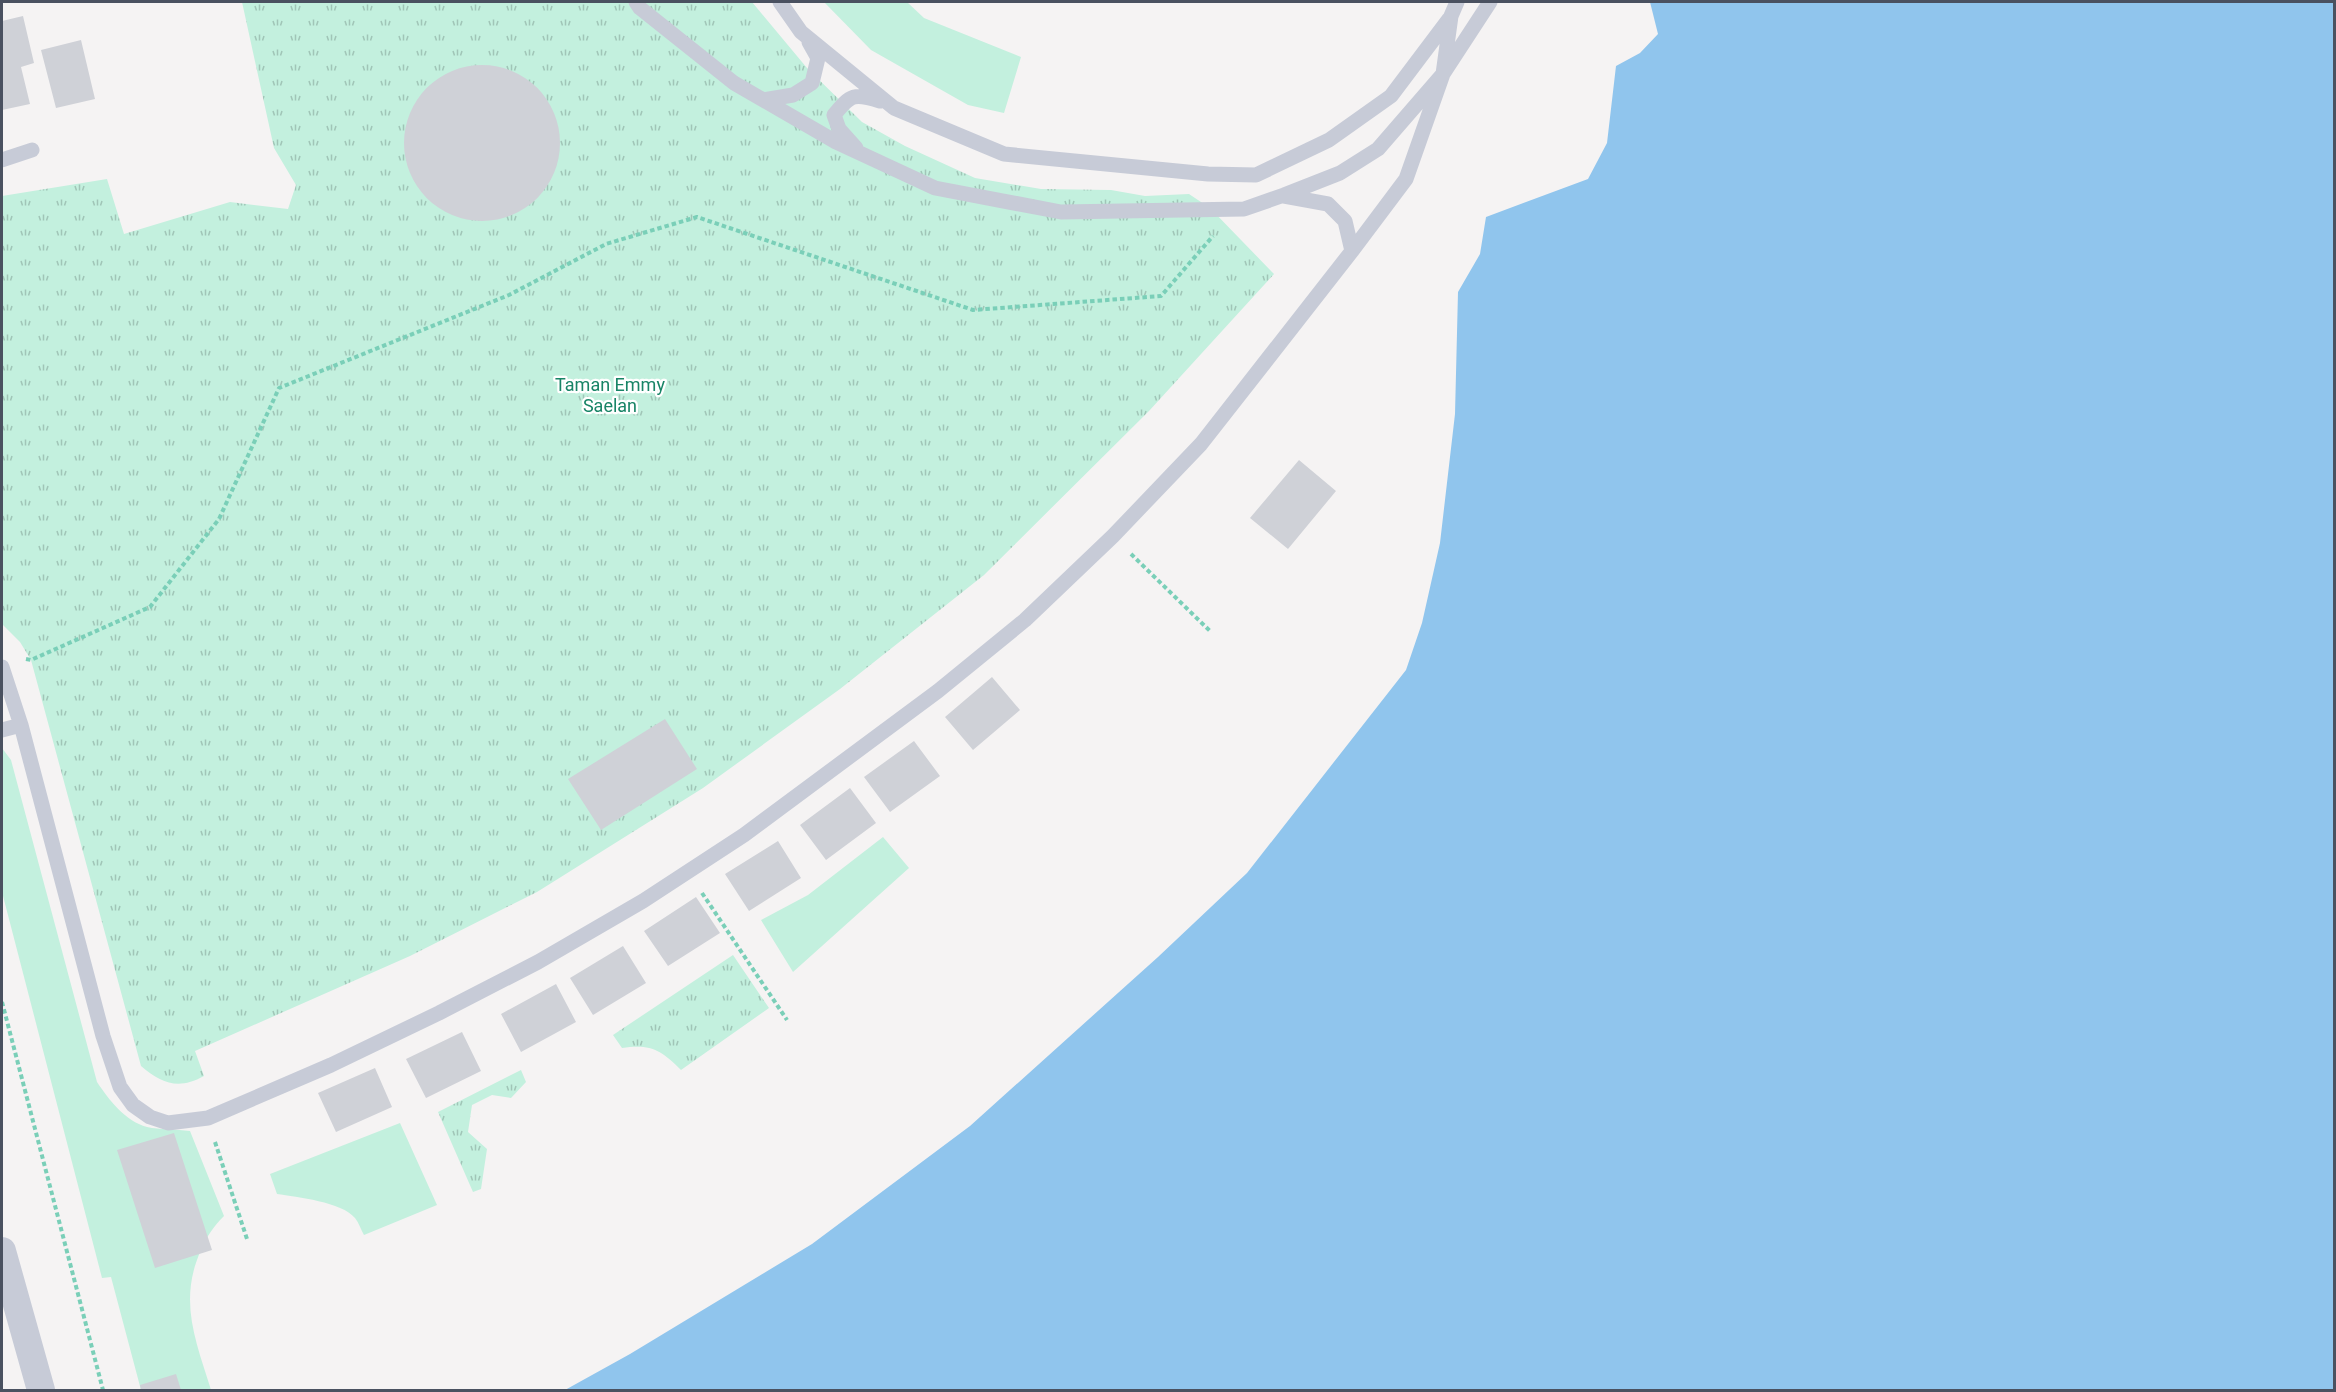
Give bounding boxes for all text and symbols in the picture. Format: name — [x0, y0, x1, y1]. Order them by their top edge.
park label: Taman Emmy Saelan — [555, 374, 665, 416]

